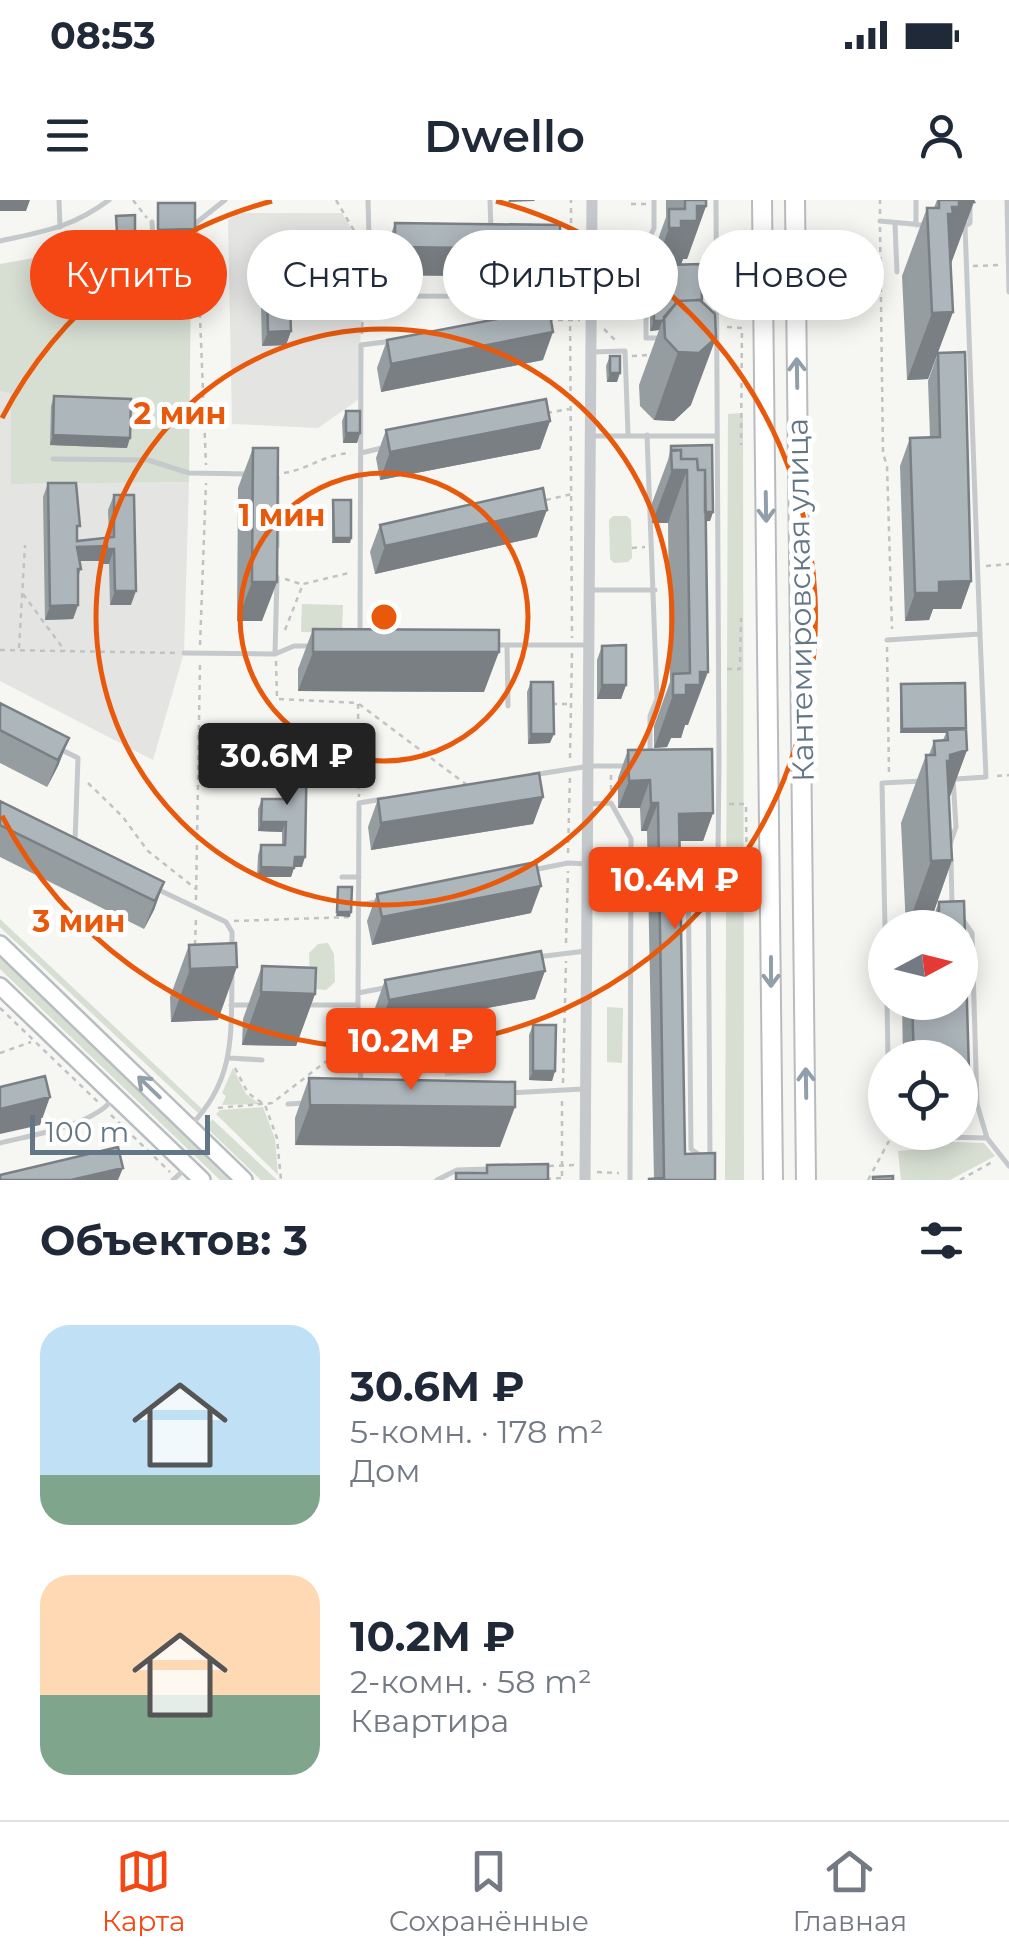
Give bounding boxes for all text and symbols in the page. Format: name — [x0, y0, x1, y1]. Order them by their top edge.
text: 08:53 — [50, 12, 156, 59]
icon: menu — [40, 108, 95, 163]
text: Dwello — [424, 108, 585, 163]
icon: person — [914, 108, 969, 163]
chip: Купить — [30, 230, 227, 320]
chip: Снять — [247, 230, 423, 320]
chip: Фильтры — [443, 230, 678, 320]
chip: Новое — [698, 230, 884, 320]
one-way arrow — [788, 357, 806, 390]
text: 2 мин — [134, 395, 226, 432]
street label: Кантемировская улица — [778, 418, 822, 782]
one-way arrow — [756, 490, 776, 523]
text: 1 мин — [239, 497, 325, 534]
centre of rings — [366, 599, 402, 635]
pin: 30.6M ₽ — [195, 723, 379, 808]
text: 30.6M ₽ — [220, 736, 354, 775]
pin: 10.4M ₽ — [583, 847, 767, 932]
text: 10.4M ₽ — [611, 860, 739, 899]
text: 3 мин — [32, 903, 125, 940]
north arrow — [868, 910, 978, 1020]
map controls — [868, 910, 978, 1150]
one-way arrow — [762, 956, 780, 988]
pin: 10.2M ₽ — [319, 1008, 503, 1093]
text: 10.2M ₽ — [348, 1021, 474, 1060]
button: locate — [868, 1040, 978, 1150]
one-way arrow — [796, 1067, 815, 1099]
one-way arrow — [138, 1076, 162, 1100]
scale bar — [30, 1110, 210, 1154]
text: 100 m — [45, 1115, 129, 1149]
icon: filters — [914, 1213, 969, 1268]
text: Объектов: 3 — [40, 1214, 308, 1266]
text: 30.6M ₽ — [350, 1360, 525, 1412]
icon: home — [120, 1365, 240, 1485]
text: 5-комн. · 178 m² — [350, 1412, 604, 1451]
text: Дом — [350, 1451, 421, 1490]
text: 10.2M ₽ — [350, 1610, 515, 1662]
icon: home — [120, 1615, 240, 1735]
text: 2-комн. · 58 m² — [350, 1662, 592, 1701]
text: Квартира — [350, 1701, 509, 1740]
tab: Карта — [102, 1844, 185, 1938]
tab: Сохранённые — [389, 1844, 589, 1938]
tab: Главная — [792, 1844, 907, 1938]

